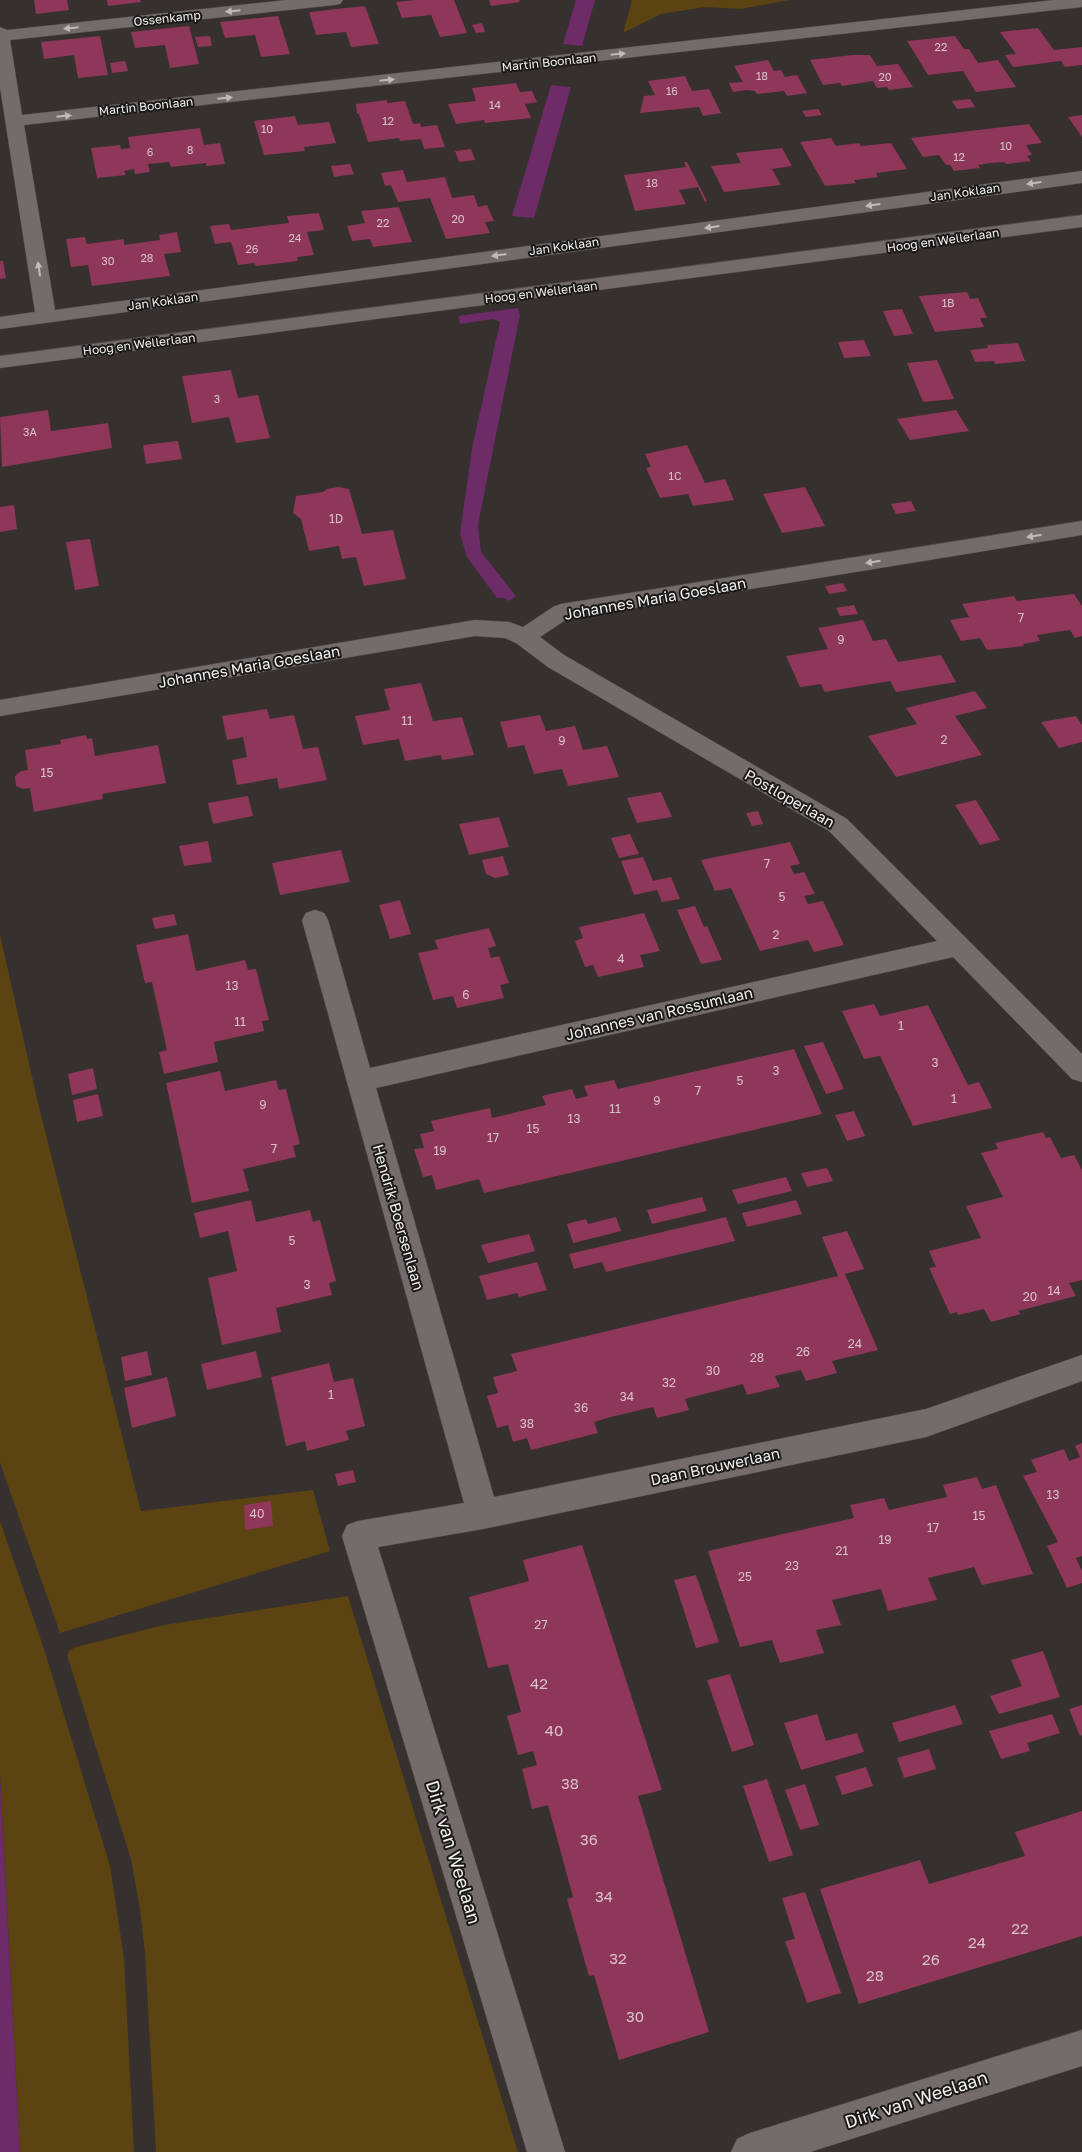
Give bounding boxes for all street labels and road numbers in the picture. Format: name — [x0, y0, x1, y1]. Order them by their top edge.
street label: Ossenkamp — [133, 7, 201, 29]
street label: Martin Boonlaan — [501, 50, 597, 74]
street label: Martin Boonlaan — [98, 94, 194, 118]
street label: Jan Koklaan — [929, 180, 1001, 204]
street label: Hoog en Wellerlaan — [886, 225, 1000, 255]
street label: Jan Koklaan — [528, 234, 600, 258]
street label: Hoog en Wellerlaan — [484, 278, 598, 306]
street label: Jan Koklaan — [127, 289, 199, 313]
street label: Hoog en Wellerlaan — [82, 330, 196, 358]
street label: Johannes Maria Goeslaan — [563, 573, 747, 623]
street label: Johannes Maria Goeslaan — [157, 641, 341, 691]
street label: Postloperlaan — [742, 765, 838, 831]
street label: Johannes van Rossumlaan — [564, 983, 754, 1043]
street label: Hendrik Boersenlaan — [370, 1142, 428, 1292]
street label: Daan Brouwerlaan — [649, 1443, 781, 1489]
street label: Dirk van Weelaan — [422, 1778, 486, 1926]
street label: Dirk van Weelaan — [842, 2066, 990, 2132]

